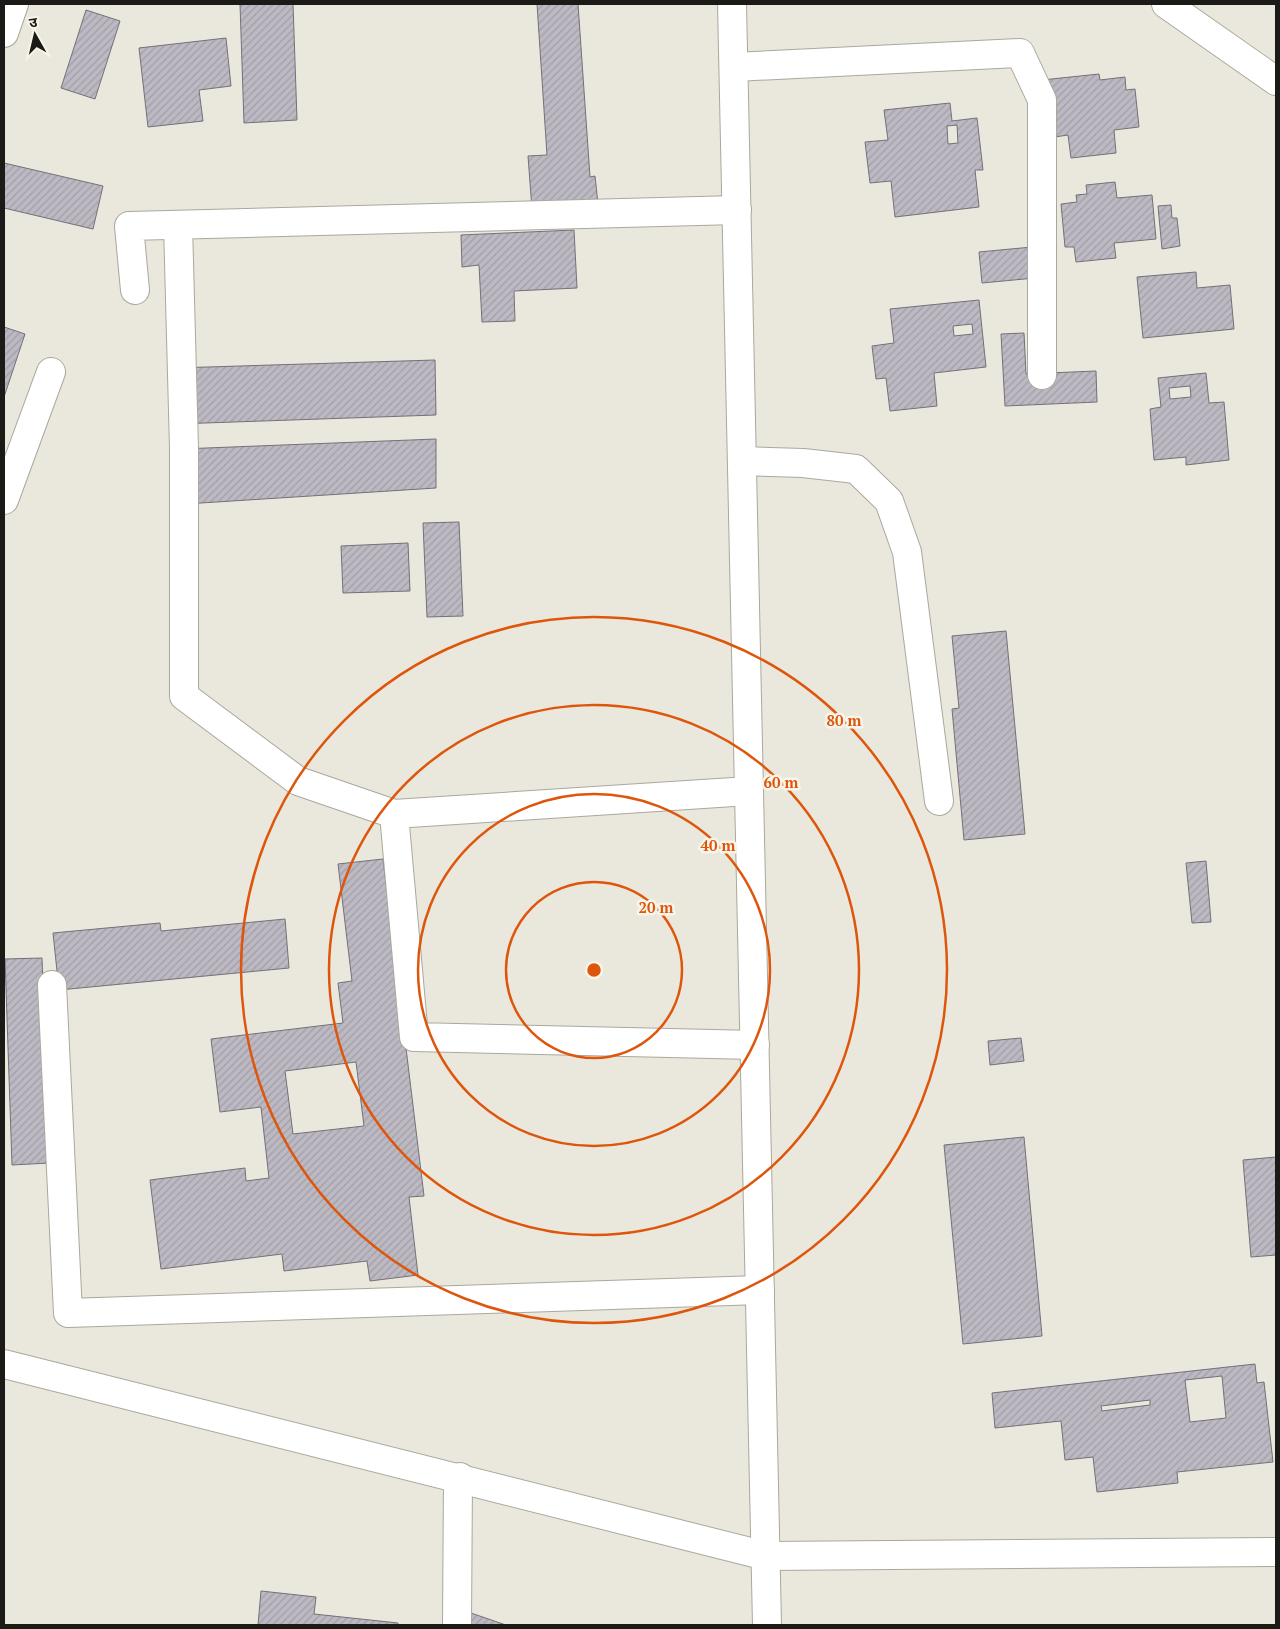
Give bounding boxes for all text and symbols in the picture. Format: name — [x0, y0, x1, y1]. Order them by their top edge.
north arrow — [10, 10, 60, 60]
text: उ — [28, 12, 39, 32]
text: 80 m — [827, 710, 862, 730]
text: 60 m — [764, 772, 799, 792]
text: 40 m — [701, 835, 736, 855]
text: 20 m — [639, 897, 674, 917]
centre of rings — [585, 961, 603, 979]

